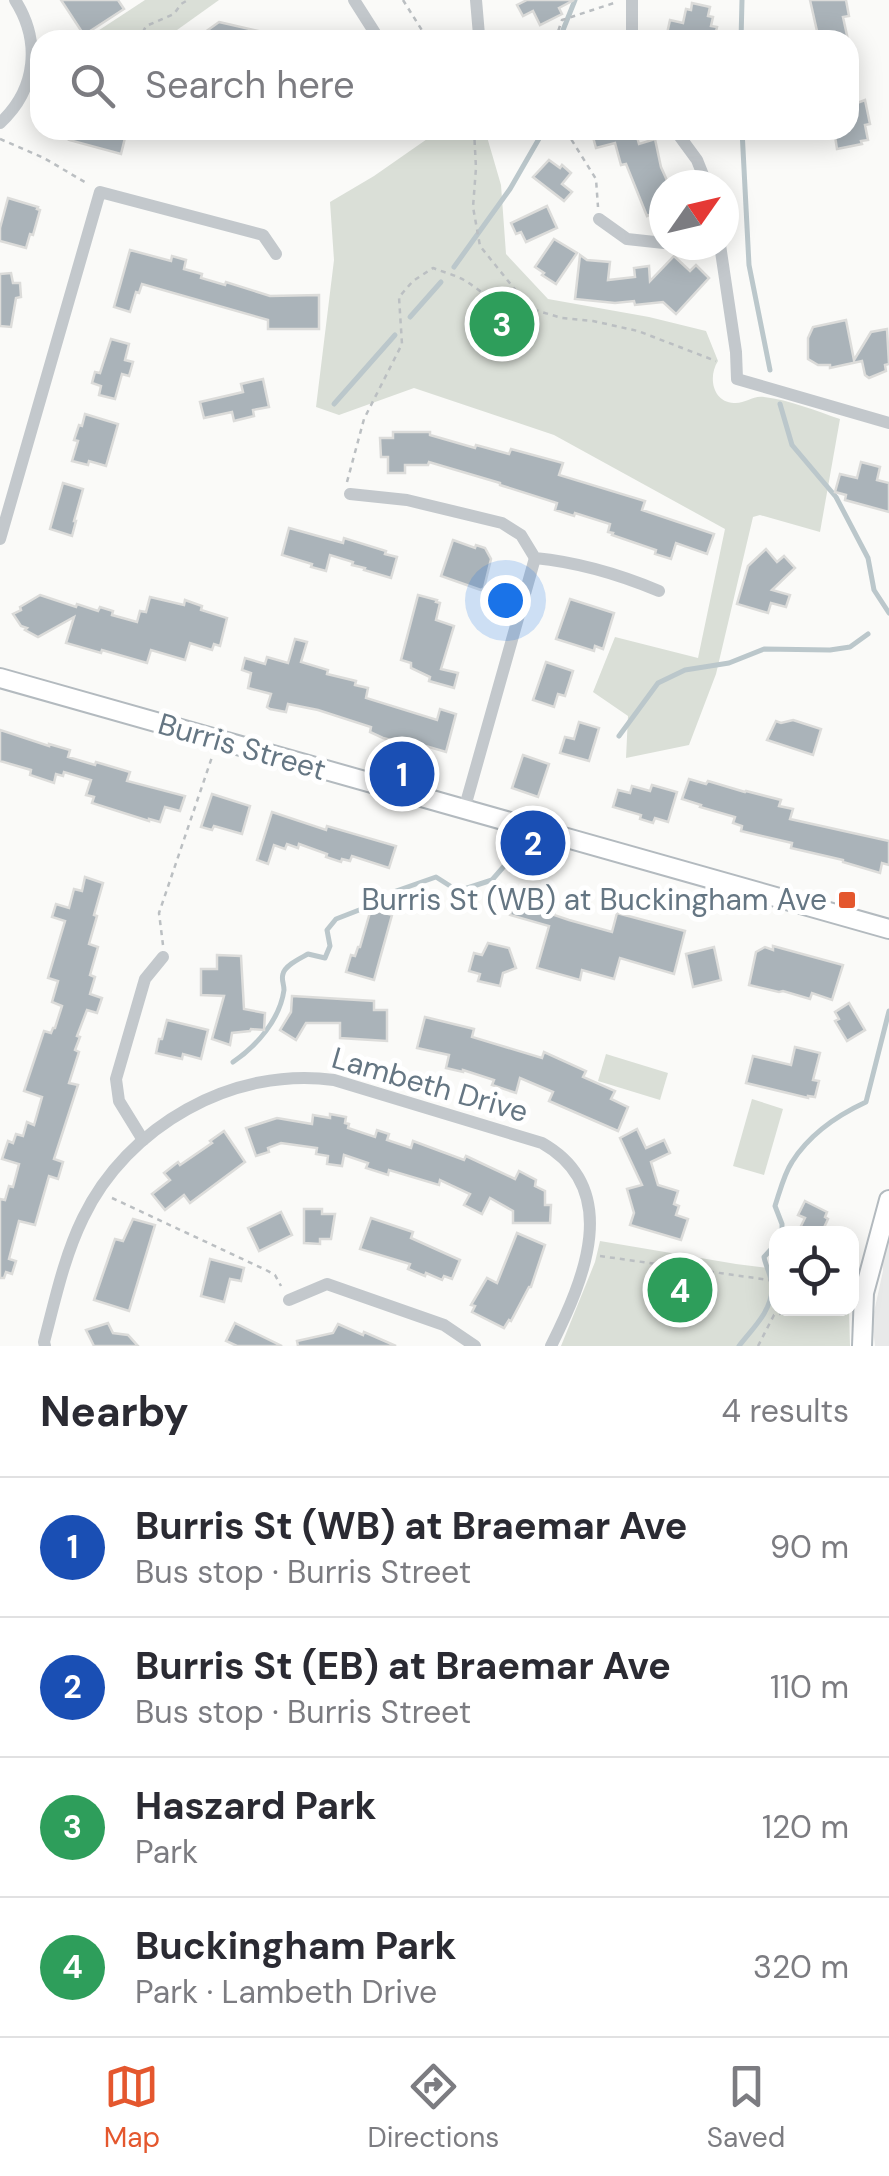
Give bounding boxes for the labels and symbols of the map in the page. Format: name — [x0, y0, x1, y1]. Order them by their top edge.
north arrow — [649, 170, 739, 260]
pin: 3 — [470, 286, 534, 362]
your location — [480, 575, 531, 626]
street label: Burris Street — [154, 704, 331, 789]
pin: 1 — [370, 736, 434, 812]
pin: 2 — [500, 806, 566, 880]
place label: Burris St (WB) at Buckingham Ave — [362, 880, 827, 919]
marker: Burris St (WB) at Buckingham Ave — [836, 889, 858, 911]
street label: Lambeth Drive — [328, 1038, 533, 1131]
pin: 4 — [648, 1252, 712, 1328]

